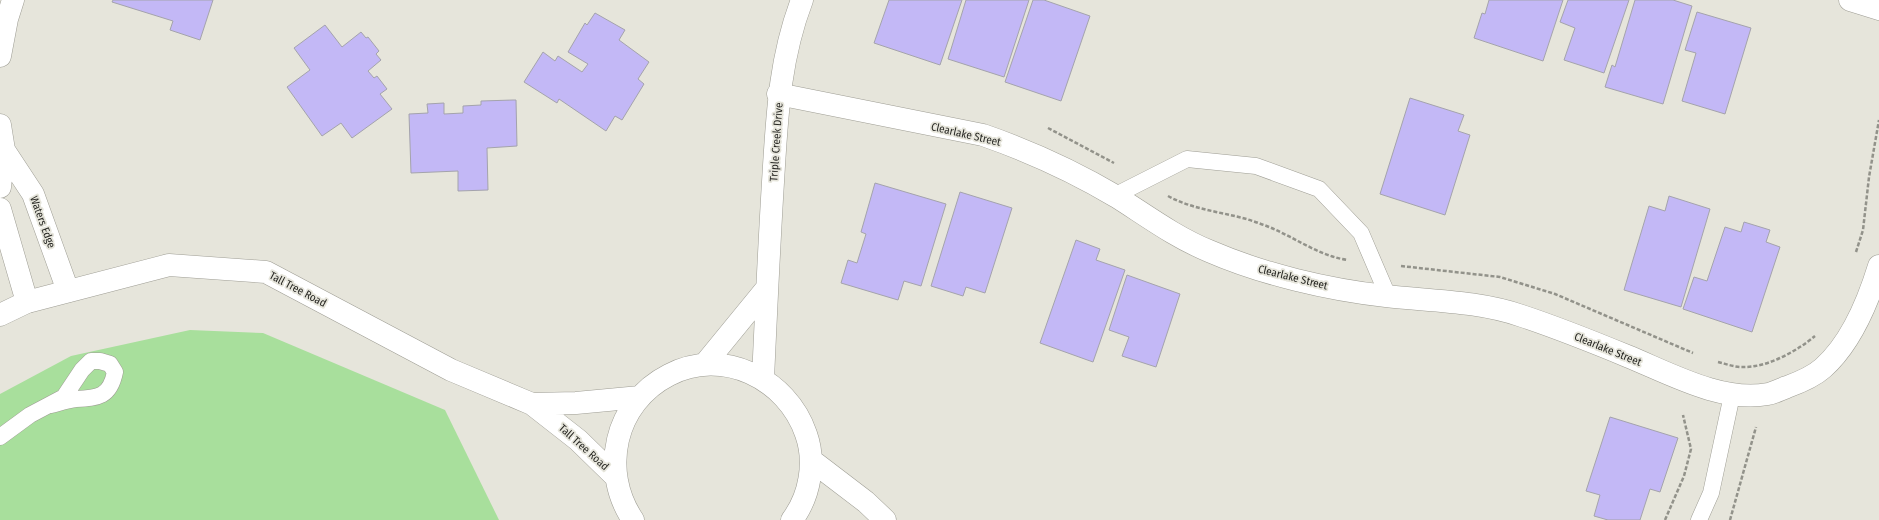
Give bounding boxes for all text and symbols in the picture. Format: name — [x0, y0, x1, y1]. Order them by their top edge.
street label: Triple Creek Drive — [767, 102, 786, 182]
street label: Clearlake Street — [930, 120, 1002, 149]
street label: Waters Edge — [27, 194, 58, 250]
street label: Clearlake Street — [1257, 263, 1329, 293]
street label: Tall Tree Road — [267, 269, 329, 310]
street label: Clearlake Street — [1572, 330, 1644, 369]
street label: Tall Tree Road — [556, 422, 611, 473]

